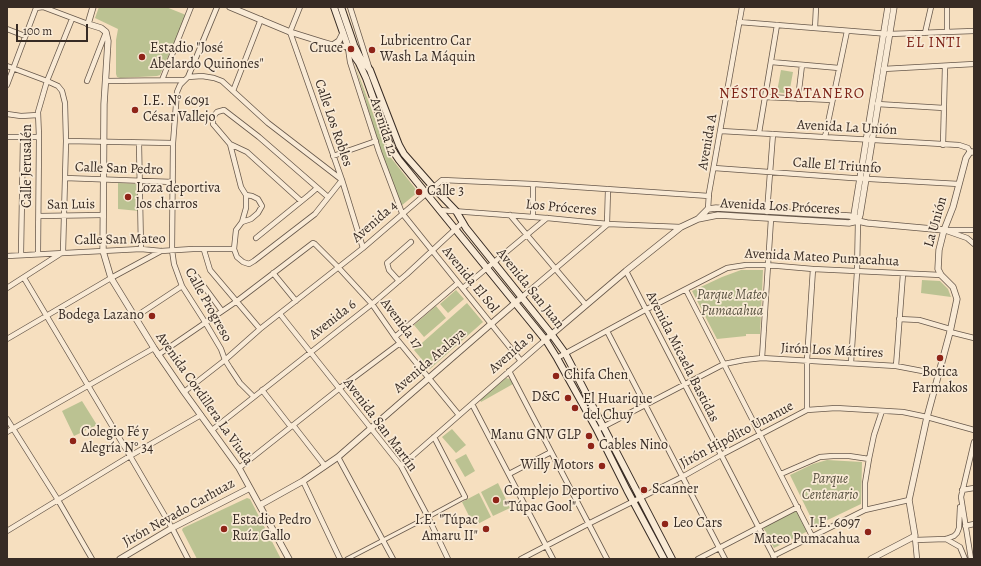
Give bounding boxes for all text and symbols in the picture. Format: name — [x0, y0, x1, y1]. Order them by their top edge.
scale bar — [18, 16, 90, 42]
text: 100 m — [23, 23, 52, 39]
place label: Lubricentro Car Wash La Máquin — [380, 34, 475, 66]
district label: EL INTI — [906, 34, 962, 52]
place label: Estadio "José Abelardo Quiñones" — [150, 41, 264, 74]
place label: Cruce — [310, 41, 343, 57]
marker: Cruce — [346, 44, 356, 54]
marker: Lubricentro Car Wash La Máquin — [367, 45, 377, 55]
marker: Estadio "José Abelardo Quiñones" — [137, 52, 147, 62]
street label: Calle Los Robles — [310, 77, 356, 169]
district label: NÉSTOR BATANERO — [719, 85, 865, 103]
place label: I.E. N° 6091 César Vallejo — [143, 94, 216, 126]
street label: Avenida 12 — [366, 96, 400, 158]
marker: I.E. N° 6091 César Vallejo — [130, 105, 140, 115]
street label: Avenida A — [695, 113, 721, 171]
street label: Avenida La Unión — [796, 117, 898, 139]
street label: Calle Jerusalén — [20, 124, 36, 208]
street label: Calle El Triunfo — [792, 155, 882, 177]
street label: Calle San Pedro — [75, 159, 163, 179]
place label: Loza deportiva los charros — [136, 181, 220, 214]
place label: Calle 3 — [427, 184, 464, 200]
marker: Calle 3 — [414, 187, 424, 197]
marker: Loza deportiva los charros — [123, 192, 133, 202]
street label: Avenida Los Próceres — [720, 195, 840, 219]
street label: La Unión — [921, 195, 951, 249]
street label: San Luis — [47, 196, 95, 214]
street label: Los Próceres — [525, 197, 597, 219]
street label: Avenida 4 — [349, 198, 401, 246]
street label: Calle San Mateo — [74, 231, 166, 249]
street label: Avenida El Sol — [438, 243, 502, 317]
street label: Avenida San Juan — [492, 245, 568, 333]
street label: Avenida Mateo Pumacahua — [744, 246, 900, 270]
street label: Calle Progreso — [181, 265, 235, 345]
park label: Parque Mateo Pumacahua — [697, 288, 767, 320]
street label: Avenida Micaela Bastidas — [642, 289, 722, 425]
street label: Avenida 17 — [376, 295, 426, 353]
street label: Avenida 6 — [306, 296, 360, 344]
place label: Bodega Lazano — [58, 308, 144, 324]
marker: Bodega Lazano — [147, 311, 157, 321]
street label: Avenida Atalaya — [390, 325, 470, 397]
street label: Avenida Cordillera La Viuda — [152, 329, 256, 469]
street label: Avenida 9 — [486, 329, 538, 377]
street label: Jirón Los Mártires — [780, 340, 884, 362]
marker: Botica Farmakos — [935, 353, 945, 363]
place label: Botica Farmakos — [912, 365, 968, 398]
place label: Chifa Chen — [564, 368, 628, 384]
marker: Chifa Chen — [551, 371, 561, 381]
street label: Avenida San Martín — [339, 375, 421, 475]
place label: D&C — [532, 390, 560, 406]
place label: El Huarique del Chuy — [583, 392, 652, 424]
marker: D&C — [563, 393, 573, 403]
street label: Jirón Hipólito Unanue — [677, 398, 797, 472]
marker: El Huarique del Chuy — [570, 403, 580, 413]
place label: Colegio Fé y Alegría N° 34 — [81, 425, 153, 458]
place label: Manu GNV GLP — [490, 428, 581, 444]
marker: Manu GNV GLP — [584, 431, 594, 441]
marker: Colegio Fé y Alegría N° 34 — [68, 436, 78, 446]
place label: Cables Nino — [599, 438, 668, 454]
marker: Cables Nino — [586, 441, 596, 451]
place label: Willy Motors — [521, 458, 594, 474]
marker: Willy Motors — [597, 461, 607, 471]
park label: Parque Centenario — [802, 472, 858, 504]
street label: Jirón Nevado Carhuaz — [120, 475, 238, 551]
place label: Scanner — [652, 482, 698, 498]
place label: Complejo Deportivo "Túpac Gool" — [504, 484, 619, 516]
marker: Scanner — [639, 485, 649, 495]
marker: Complejo Deportivo "Túpac Gool" — [491, 495, 501, 505]
place label: Estadio Pedro Ruíz Gallo — [232, 513, 311, 546]
place label: I.E. "Túpac Amaru II" — [415, 513, 478, 546]
place label: Leo Cars — [673, 516, 722, 532]
place label: I.E. 6097 Mateo Pumacahua — [754, 516, 860, 548]
marker: Leo Cars — [660, 519, 670, 529]
marker: Estadio Pedro Ruíz Gallo — [219, 524, 229, 534]
marker: I.E. "Túpac Amaru II" — [481, 524, 491, 534]
marker: I.E. 6097 Mateo Pumacahua — [863, 527, 873, 537]

